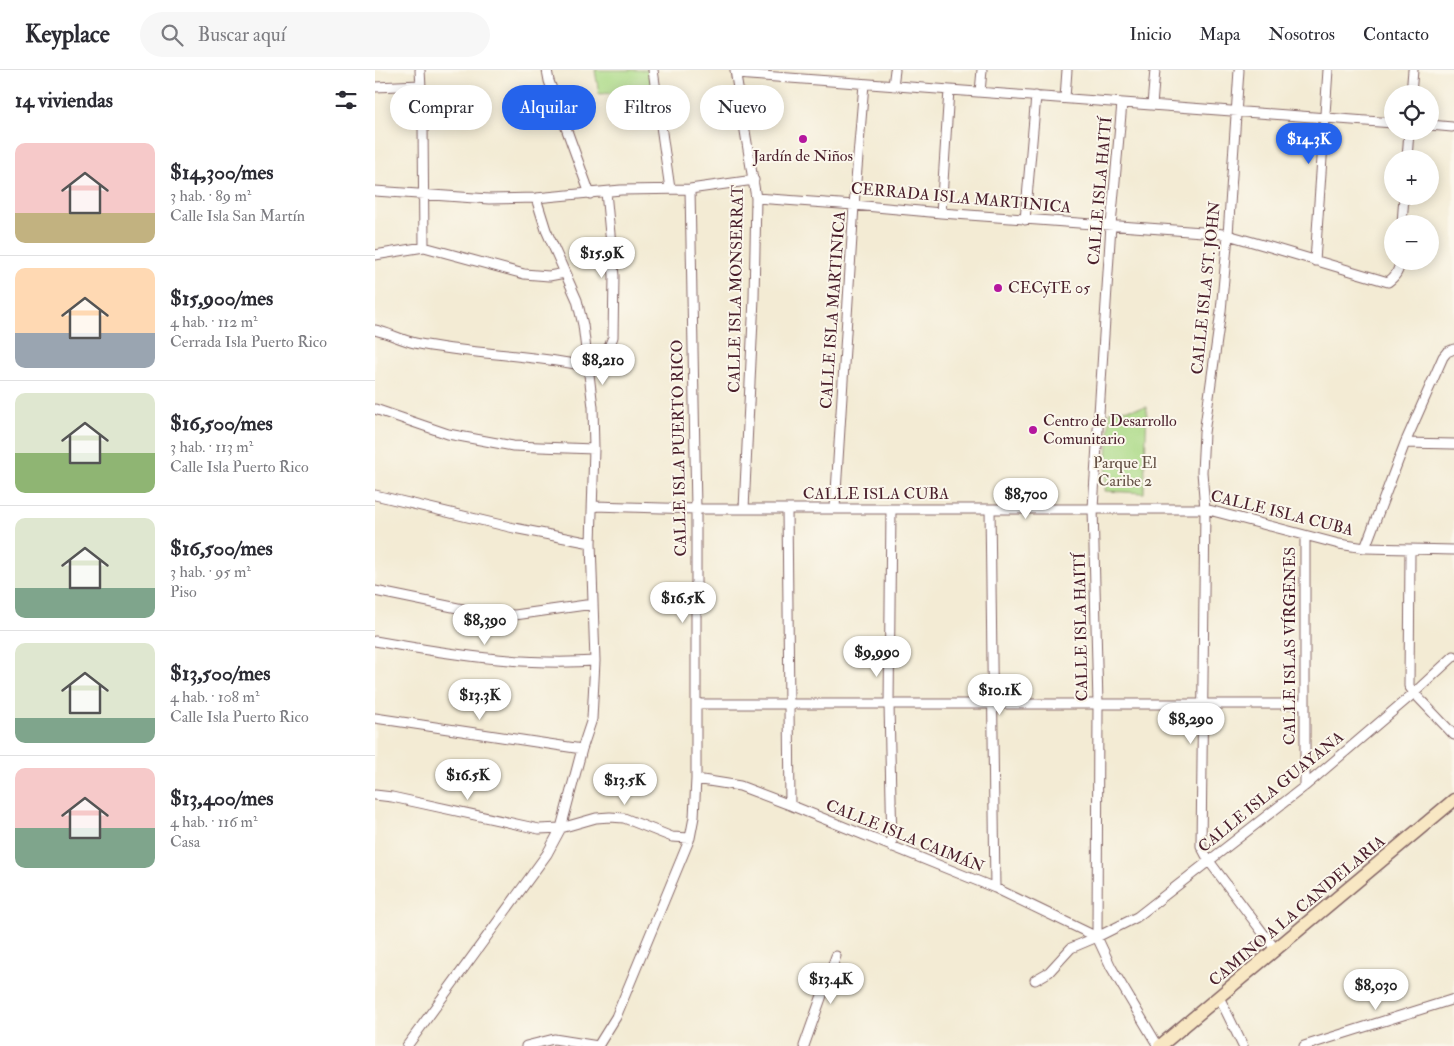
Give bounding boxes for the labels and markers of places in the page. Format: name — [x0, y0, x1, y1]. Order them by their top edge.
pin: $14.3K — [1268, 122, 1350, 165]
marker: Jardín de Niños — [797, 133, 809, 145]
place label: Jardín de Niños — [752, 146, 853, 167]
pin: $15.9K — [561, 236, 643, 279]
place label: CECyTE 05 — [1008, 278, 1090, 298]
marker: CECyTE 05 — [992, 282, 1004, 294]
pin: $8,210 — [562, 344, 644, 386]
place label: Centro de Desarrollo Comunitario — [1043, 411, 1177, 449]
marker: Centro de Desarrollo Comunitario — [1027, 424, 1039, 436]
pin: $8,700 — [985, 478, 1067, 520]
pin: $16.5K — [642, 582, 724, 624]
pin: $8,390 — [444, 604, 526, 646]
pin: $9,990 — [836, 636, 918, 678]
pin: $10.1K — [959, 674, 1041, 716]
pin: $13.3K — [439, 678, 521, 721]
pin: $8,290 — [1150, 702, 1232, 745]
pin: $16.5K — [427, 758, 509, 801]
pin: $13.5K — [584, 764, 666, 806]
pin: $13.4K — [790, 962, 872, 1005]
pin: $8,030 — [1335, 968, 1417, 1011]

